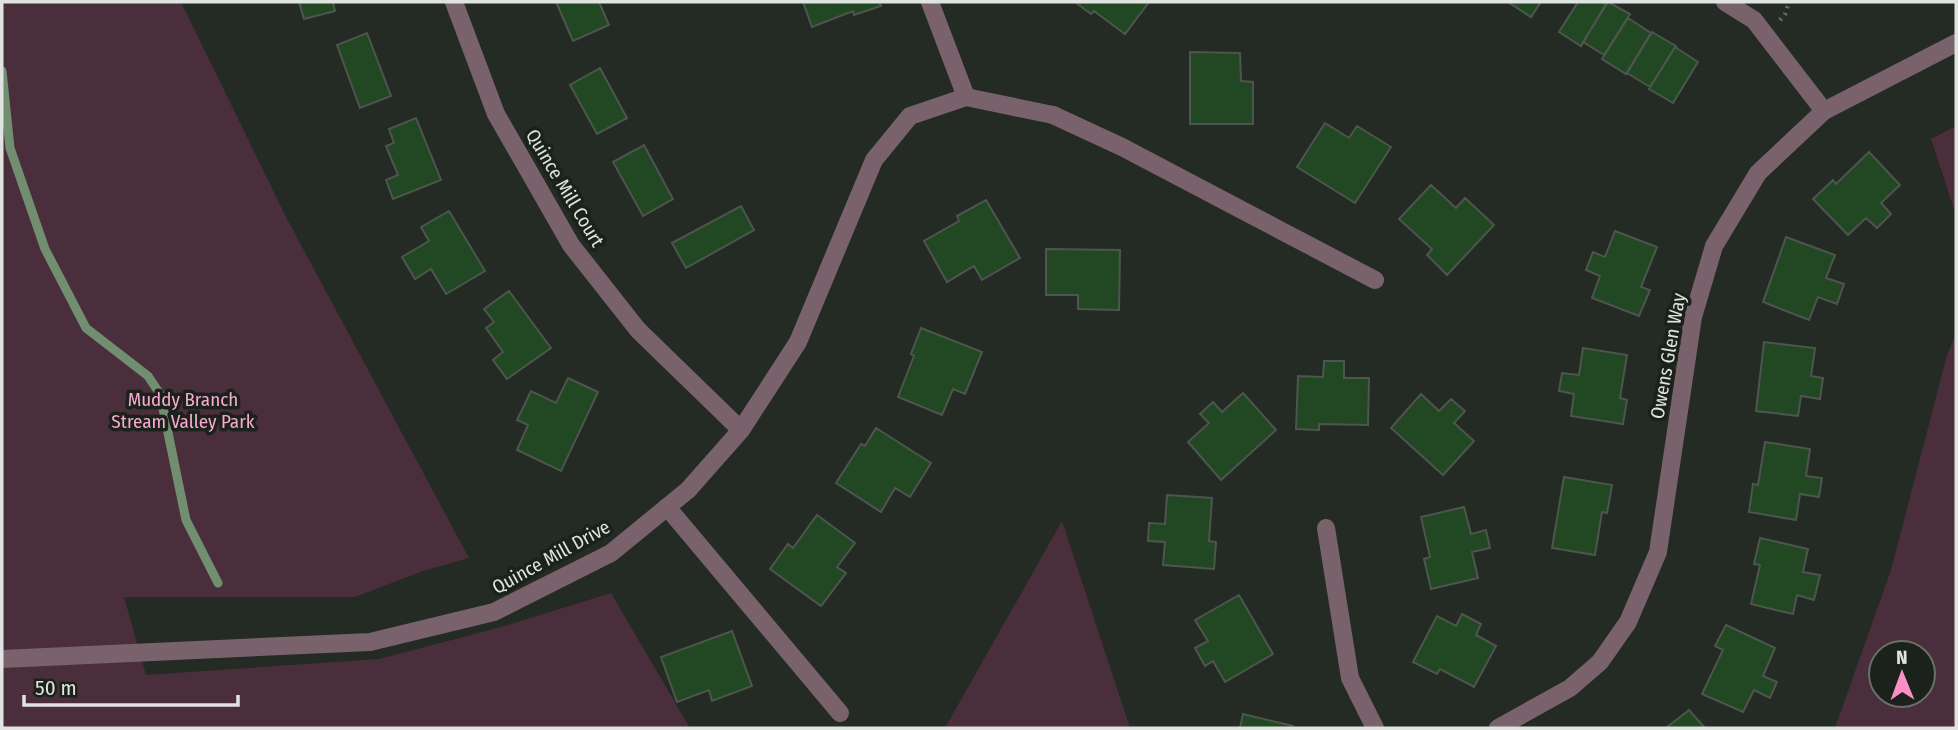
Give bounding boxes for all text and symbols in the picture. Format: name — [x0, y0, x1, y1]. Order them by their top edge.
street label: Quince Mill Court — [521, 125, 610, 252]
street label: Owens Glen Way — [1646, 291, 1690, 421]
park label: Muddy Branch Stream Valley Park — [111, 388, 255, 433]
street label: Quince Mill Drive — [488, 515, 614, 599]
north arrow — [1867, 639, 1937, 709]
text: N — [1896, 646, 1908, 669]
scale bar — [24, 664, 238, 708]
text: 50 m — [35, 675, 77, 701]

